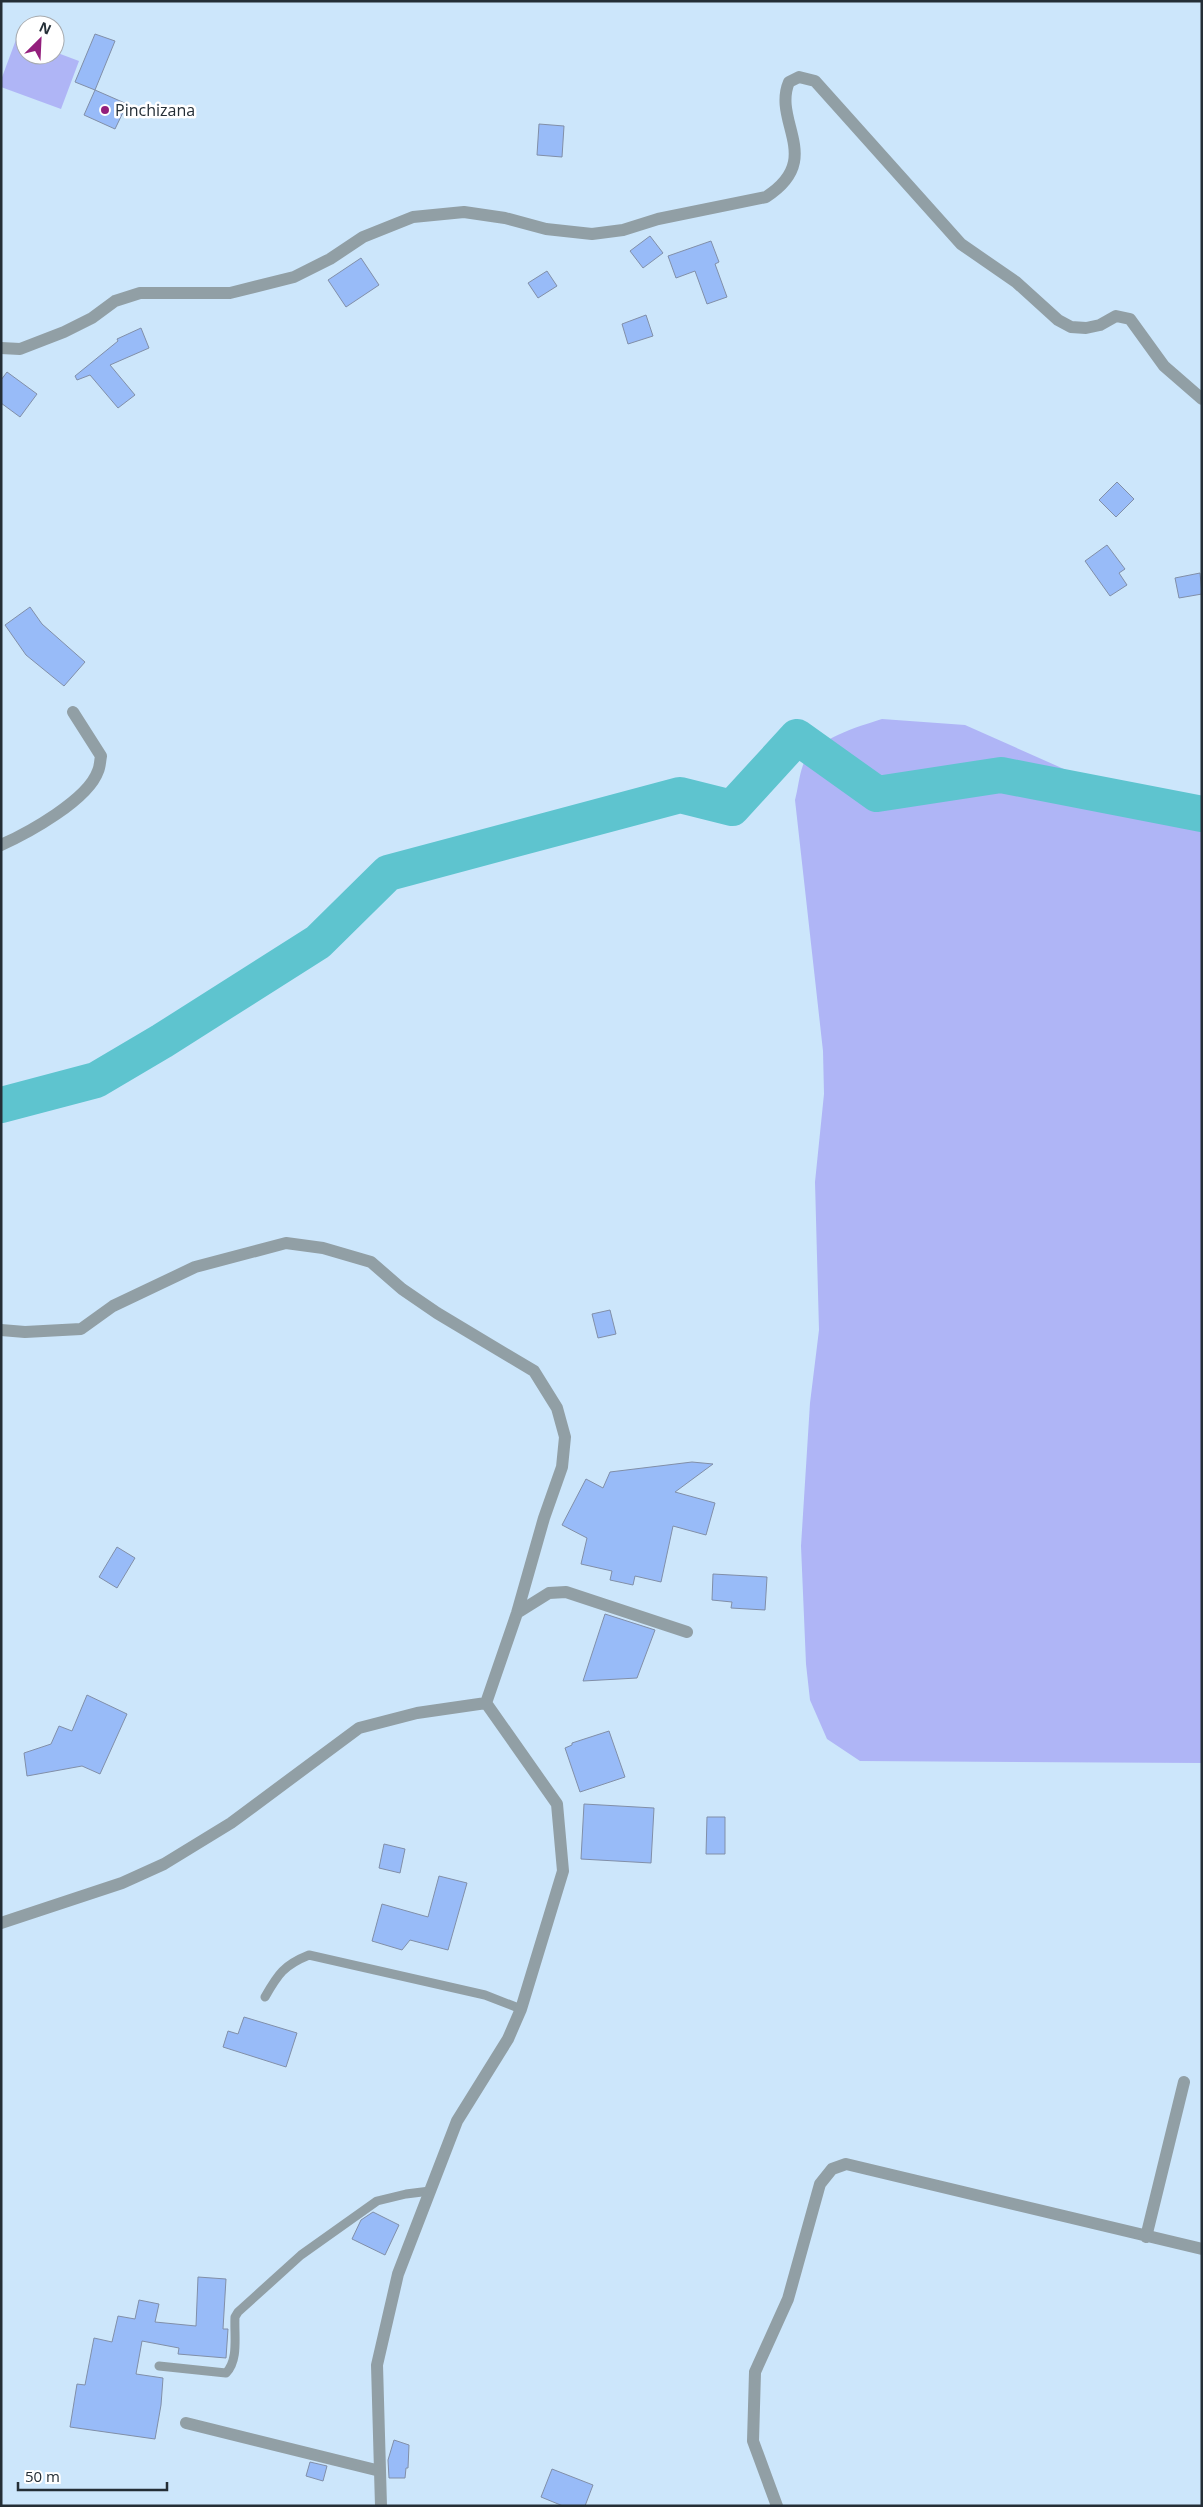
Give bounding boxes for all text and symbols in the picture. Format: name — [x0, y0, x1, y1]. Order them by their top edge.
north arrow — [15, 15, 65, 65]
text: N — [36, 17, 55, 39]
place label: Pinchizana — [115, 99, 195, 121]
marker: Pinchizana — [99, 104, 111, 116]
scale bar — [18, 2460, 166, 2492]
text: 50 m — [25, 2466, 60, 2486]

